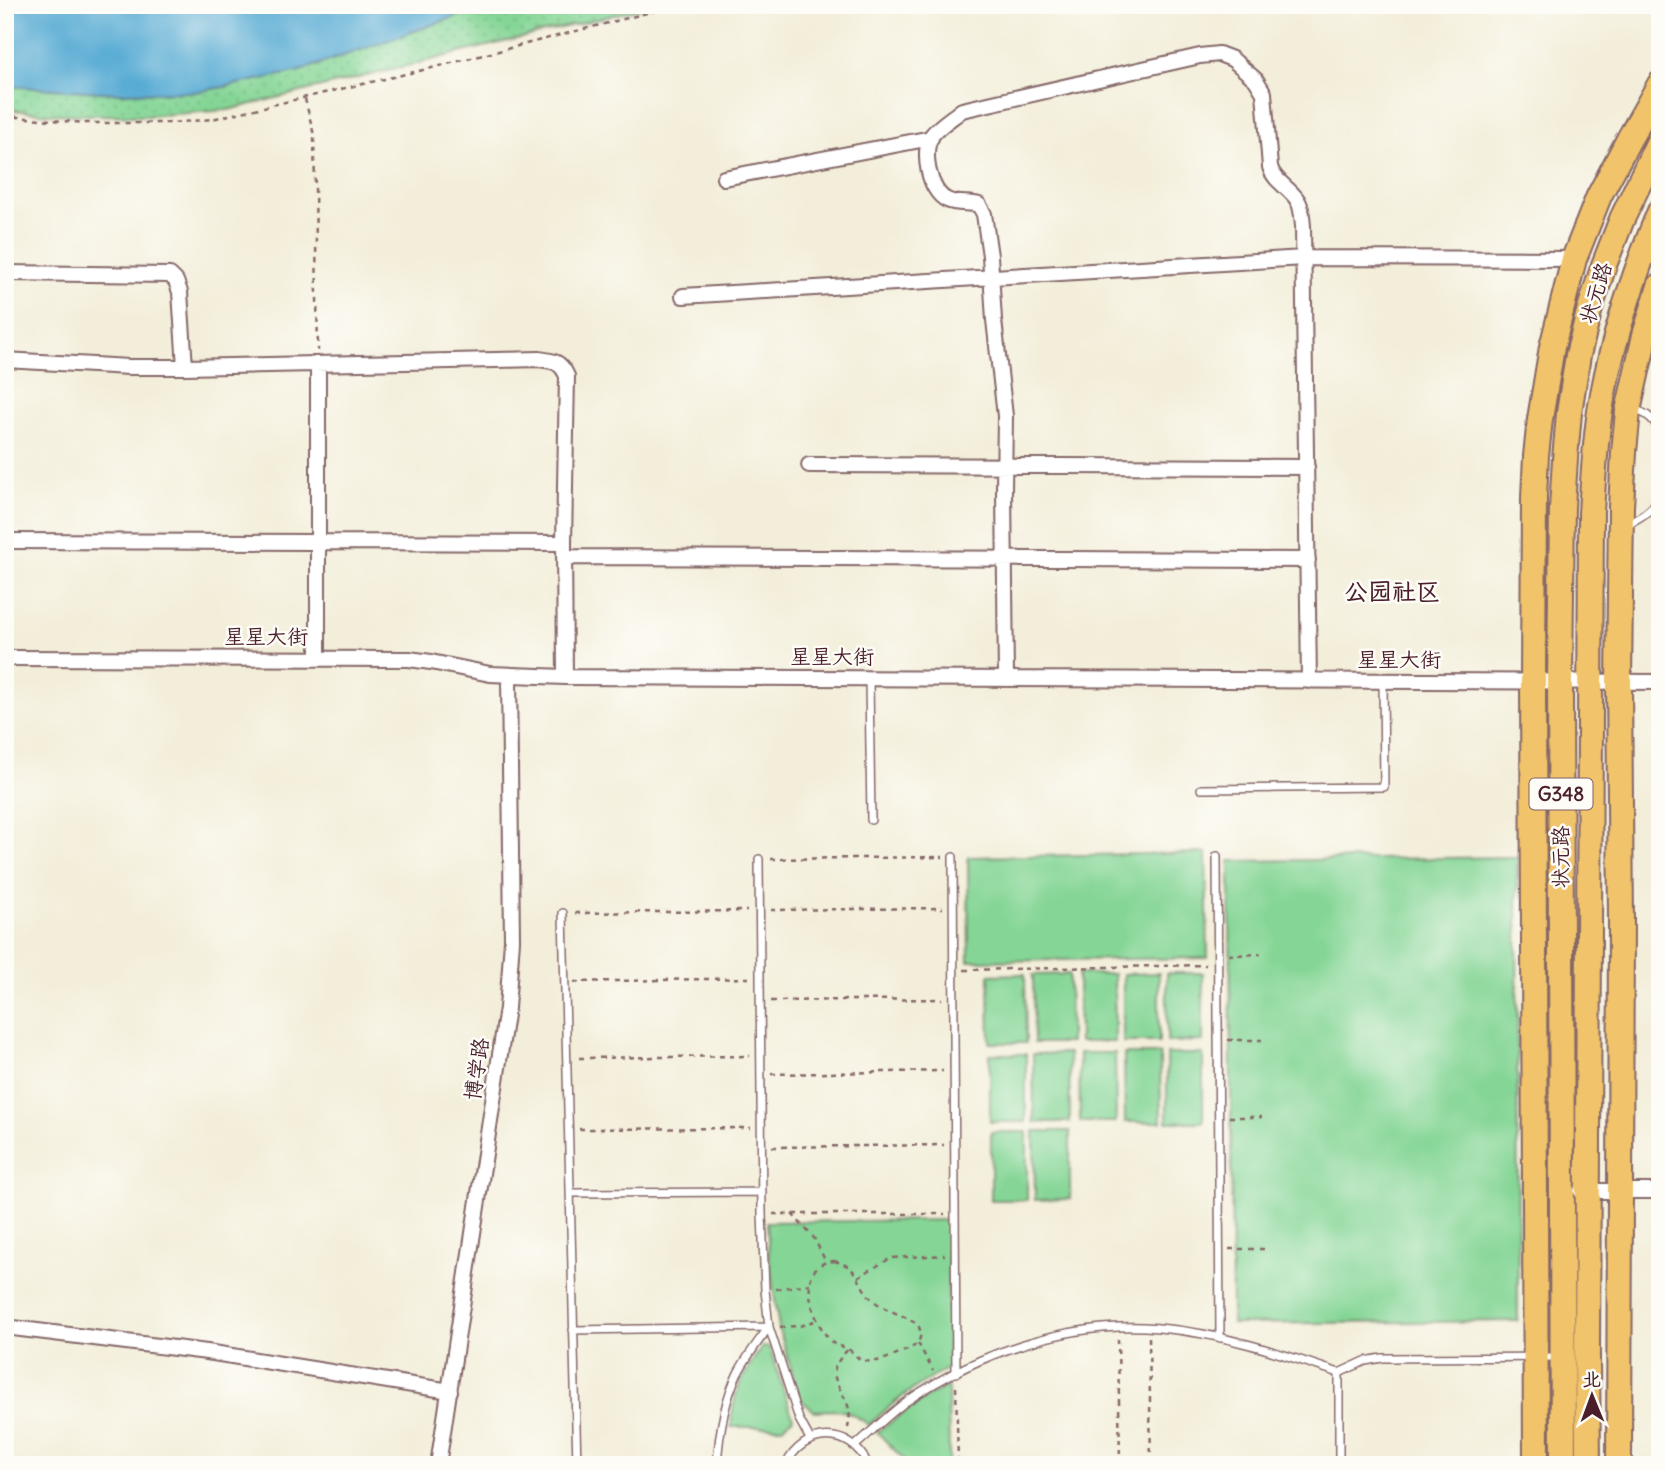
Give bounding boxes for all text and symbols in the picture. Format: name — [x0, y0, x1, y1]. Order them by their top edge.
street label: 状元路 — [1573, 259, 1618, 327]
district label: 公园社区 — [1344, 576, 1440, 606]
street label: 星星大街 — [224, 623, 308, 650]
street label: 星星大街 — [790, 643, 874, 670]
street label: 星星大街 — [1357, 646, 1441, 673]
road number: G348 — [1530, 778, 1592, 810]
street label: 状元路 — [1547, 826, 1574, 889]
street label: 博学路 — [459, 1036, 494, 1102]
north arrow — [1556, 1362, 1626, 1432]
text: 北 — [1582, 1367, 1601, 1391]

